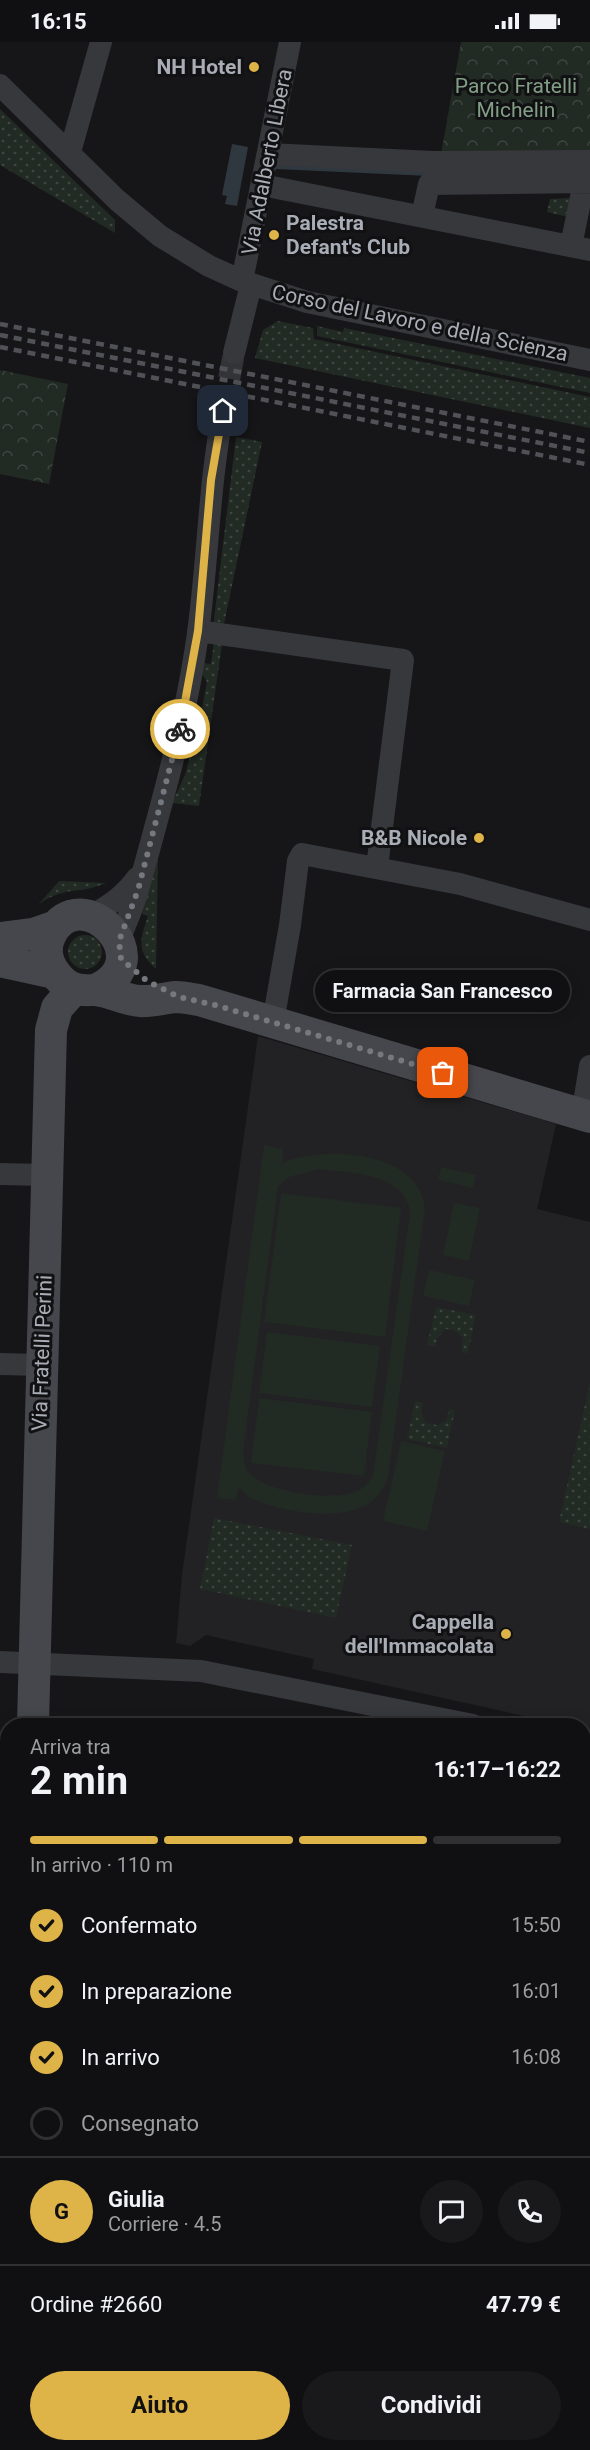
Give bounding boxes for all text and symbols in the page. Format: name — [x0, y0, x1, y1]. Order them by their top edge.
text: 16:15 — [30, 9, 87, 34]
place label: NH Hotel — [156, 55, 242, 79]
marker: NH Hotel — [247, 60, 261, 74]
street label: Via Adalberto Libera — [237, 67, 297, 257]
park label: Parco Fratelli Michelin — [455, 74, 577, 122]
place label: Palestra Defant's Club — [286, 211, 410, 259]
marker: Palestra Defant's Club — [267, 228, 281, 242]
street label: Corso del Lavoro e della Scienza — [270, 280, 570, 366]
pin — [197, 385, 248, 436]
icon: home — [206, 394, 239, 427]
courier — [150, 699, 210, 759]
icon: bike — [164, 713, 197, 746]
place label: B&B Nicole — [361, 826, 467, 850]
marker: B&B Nicole — [472, 831, 486, 845]
callout: Farmacia San Francesco — [316, 971, 570, 1013]
text: Farmacia San Francesco — [332, 979, 553, 1003]
pin — [417, 1047, 468, 1098]
icon: bag — [426, 1056, 459, 1089]
street label: Via Fratelli Perini — [27, 1274, 57, 1432]
place label: Cappella dell'Immacolata — [345, 1610, 494, 1658]
marker: Cappella dell'Immacolata — [499, 1627, 513, 1641]
text: Arriva tra — [30, 1735, 111, 1759]
text: 16:17–16:22 — [434, 1757, 561, 1782]
text: 2 min — [30, 1758, 128, 1804]
text: In arrivo · 110 m — [30, 1853, 173, 1877]
icon: check — [30, 1909, 63, 1942]
text: Confermato — [81, 1913, 197, 1938]
text: 15:50 — [511, 1913, 561, 1937]
icon: check — [30, 1975, 63, 2008]
text: In preparazione — [81, 1979, 232, 2004]
text: 16:01 — [511, 1979, 561, 2003]
icon: check — [30, 2041, 63, 2074]
text: In arrivo — [81, 2045, 160, 2070]
text: 16:08 — [511, 2045, 561, 2069]
text: Consegnato — [81, 2111, 199, 2136]
button: chat — [420, 2180, 483, 2243]
button: phone — [498, 2180, 561, 2243]
text: Giulia — [108, 2187, 165, 2212]
text: G — [54, 2199, 69, 2224]
text: Corriere · 4.5 — [108, 2212, 222, 2236]
text: Ordine #2660 — [30, 2292, 162, 2317]
text: 47.79 € — [486, 2292, 561, 2317]
button: Aiuto — [30, 2371, 290, 2440]
button: Condividi — [302, 2371, 561, 2440]

